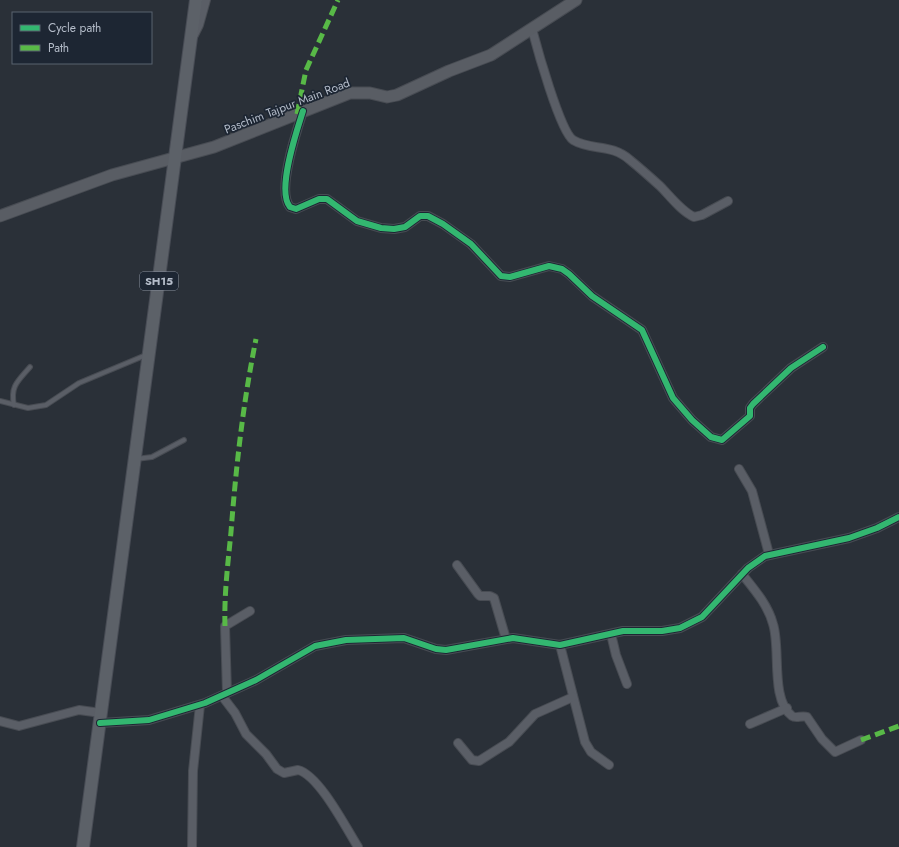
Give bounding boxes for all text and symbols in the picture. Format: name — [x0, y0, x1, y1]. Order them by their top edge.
legend — [12, 12, 152, 64]
text: Cycle path — [48, 19, 101, 37]
text: Path — [48, 39, 69, 57]
street label: Paschim Tajpur Main Road — [222, 74, 352, 138]
road number: SH15 — [140, 272, 178, 290]

